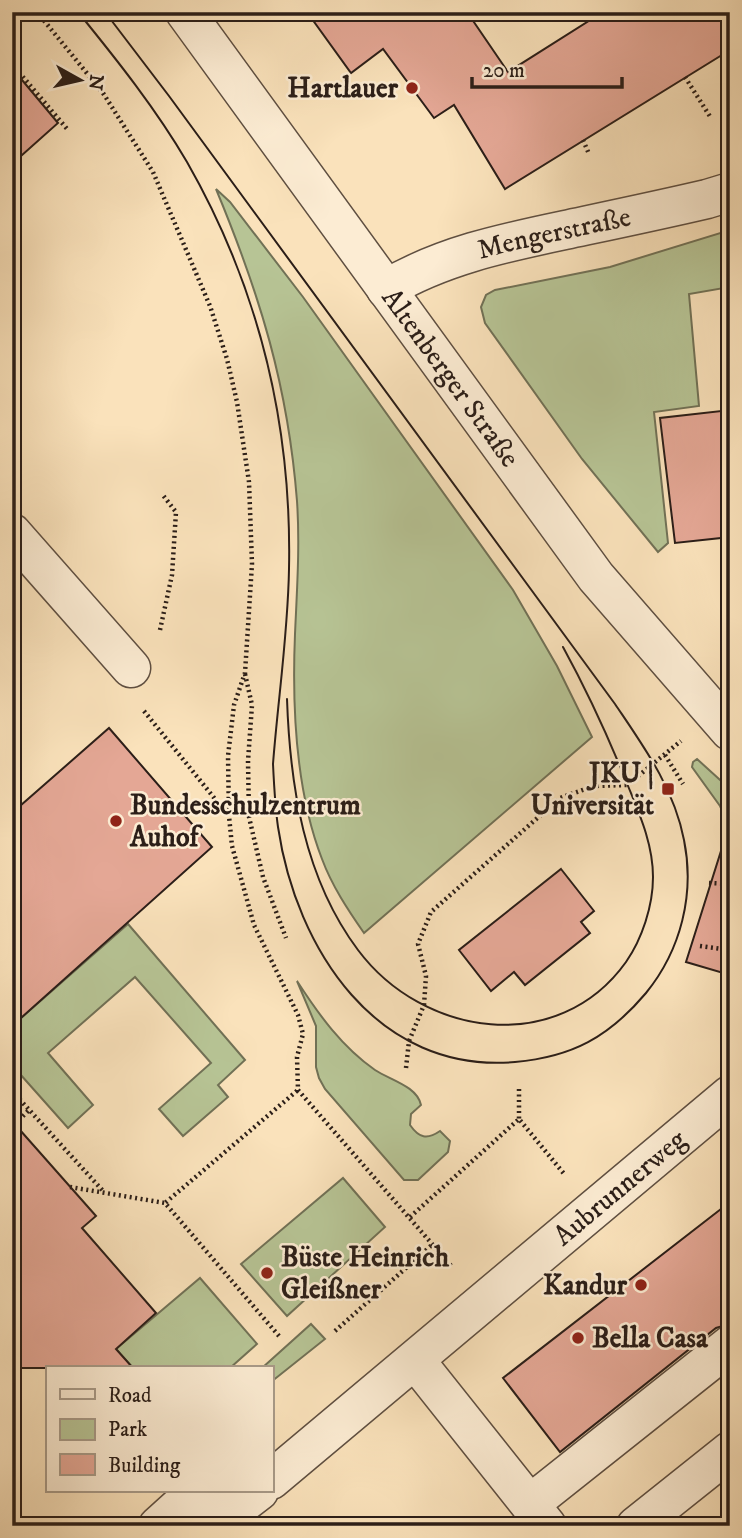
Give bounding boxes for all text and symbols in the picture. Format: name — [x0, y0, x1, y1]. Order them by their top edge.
north arrow — [46, 46, 116, 116]
scale bar — [472, 46, 623, 90]
text: 20 m — [483, 58, 525, 84]
place label: Hartlauer — [287, 71, 399, 106]
text: N — [83, 73, 108, 92]
marker: Hartlauer — [404, 80, 420, 96]
street label: Mengerstraße — [473, 199, 634, 267]
street label: Altenberger Straße — [374, 281, 528, 474]
place label: JKU | Universität — [531, 756, 654, 823]
marker: JKU | Universität — [660, 781, 676, 797]
place label: Bundesschulzentrum Auhof — [129, 788, 361, 855]
marker: Bundesschulzentrum Auhof — [108, 813, 124, 829]
street label: Aubrunnerweg — [546, 1122, 694, 1253]
place label: Büste Heinrich Gleißner — [281, 1240, 449, 1307]
marker: Büste Heinrich Gleißner — [259, 1265, 275, 1281]
place label: Kandur — [543, 1268, 628, 1303]
marker: Kandur — [633, 1277, 649, 1293]
place label: Bella Casa — [592, 1321, 709, 1356]
marker: Bella Casa — [570, 1330, 586, 1346]
legend — [46, 1366, 273, 1492]
text: Road — [108, 1383, 152, 1409]
text: Park — [108, 1417, 148, 1443]
text: Building — [108, 1453, 181, 1479]

